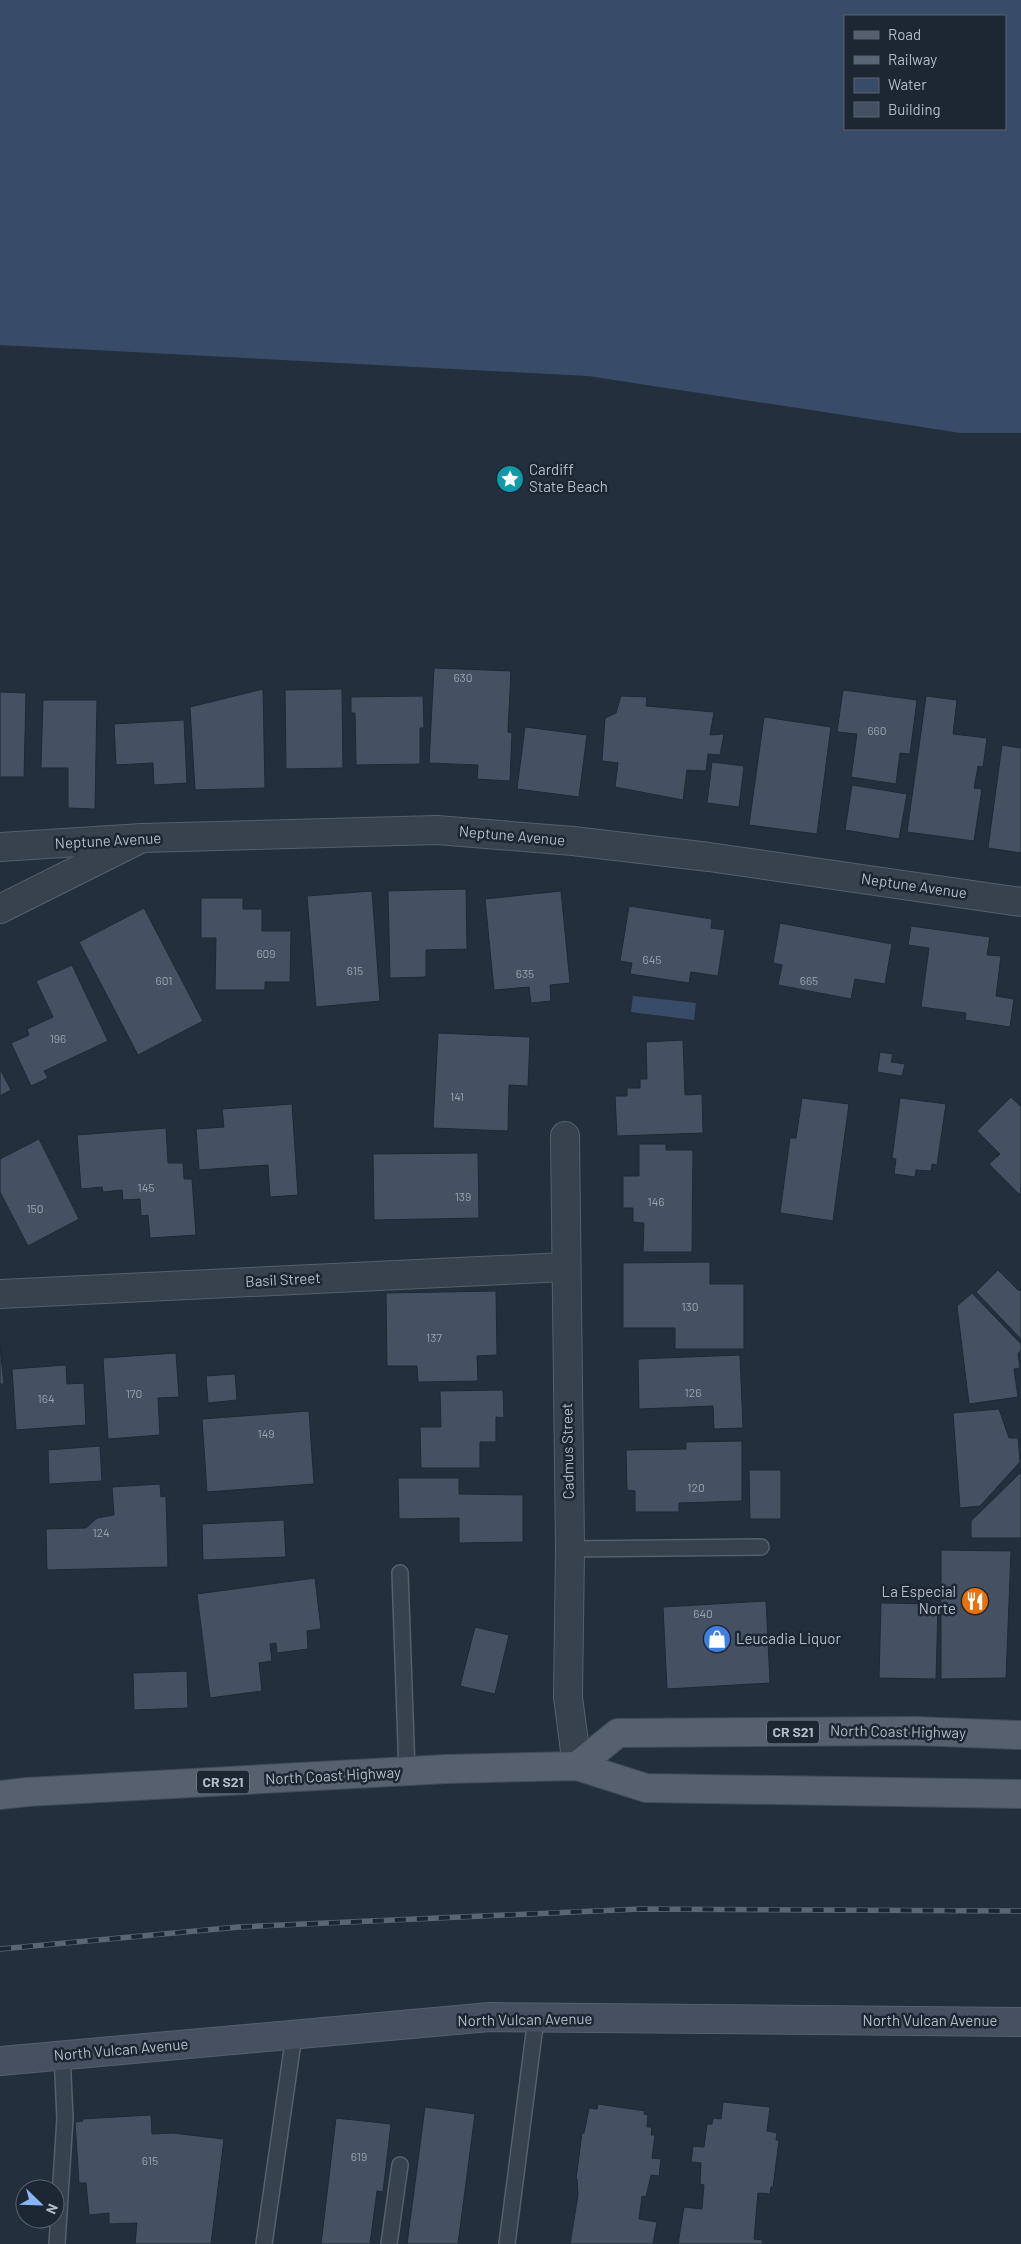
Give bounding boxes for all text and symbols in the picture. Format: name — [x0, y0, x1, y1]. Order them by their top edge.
legend — [844, 15, 1006, 130]
text: Road — [888, 25, 921, 43]
text: Railway — [888, 50, 937, 68]
text: Water — [888, 75, 927, 93]
text: Building — [888, 100, 941, 118]
place label: Cardiff State Beach — [529, 460, 608, 495]
place icon: Cardiff State Beach — [495, 464, 525, 494]
house number: 630 — [453, 670, 473, 684]
house number: 660 — [867, 723, 887, 737]
street label: Neptune Avenue — [458, 821, 566, 849]
street label: Neptune Avenue — [54, 828, 162, 852]
street label: Neptune Avenue — [860, 869, 968, 901]
house number: 609 — [256, 946, 276, 960]
house number: 645 — [643, 952, 661, 966]
house number: 615 — [347, 963, 363, 977]
house number: 635 — [516, 966, 534, 980]
house number: 601 — [156, 973, 172, 987]
house number: 665 — [800, 973, 818, 987]
house number: 196 — [50, 1031, 66, 1045]
house number: 141 — [450, 1089, 464, 1103]
house number: 145 — [138, 1180, 154, 1194]
house number: 139 — [455, 1189, 471, 1203]
house number: 146 — [648, 1194, 665, 1208]
house number: 150 — [26, 1201, 44, 1215]
street label: Basil Street — [245, 1268, 321, 1290]
house number: 130 — [681, 1299, 699, 1313]
house number: 137 — [426, 1330, 442, 1344]
house number: 126 — [685, 1385, 701, 1399]
house number: 170 — [126, 1386, 142, 1400]
house number: 164 — [38, 1391, 55, 1405]
street label: Cadmus Street — [557, 1403, 577, 1499]
house number: 149 — [257, 1426, 275, 1440]
house number: 120 — [687, 1480, 705, 1494]
house number: 124 — [92, 1525, 110, 1539]
place label: La Especial Norte — [882, 1582, 956, 1617]
restaurant icon: La Especial Norte — [960, 1586, 990, 1616]
house number: 640 — [693, 1606, 713, 1620]
shop icon: Leucadia Liquor — [702, 1624, 732, 1654]
place label: Leucadia Liquor — [736, 1629, 842, 1647]
road number: CR S21 — [767, 1720, 819, 1744]
street label: North Coast Highway — [830, 1721, 966, 1741]
street label: North Coast Highway — [265, 1762, 401, 1788]
road number: CR S21 — [197, 1770, 249, 1794]
street label: North Vulcan Avenue — [457, 2009, 593, 2029]
street label: North Vulcan Avenue — [863, 2011, 997, 2029]
street label: North Vulcan Avenue — [53, 2034, 189, 2064]
house number: 619 — [351, 2149, 367, 2163]
house number: 615 — [142, 2153, 158, 2167]
north arrow — [15, 2179, 65, 2229]
text: N — [43, 2202, 62, 2217]

